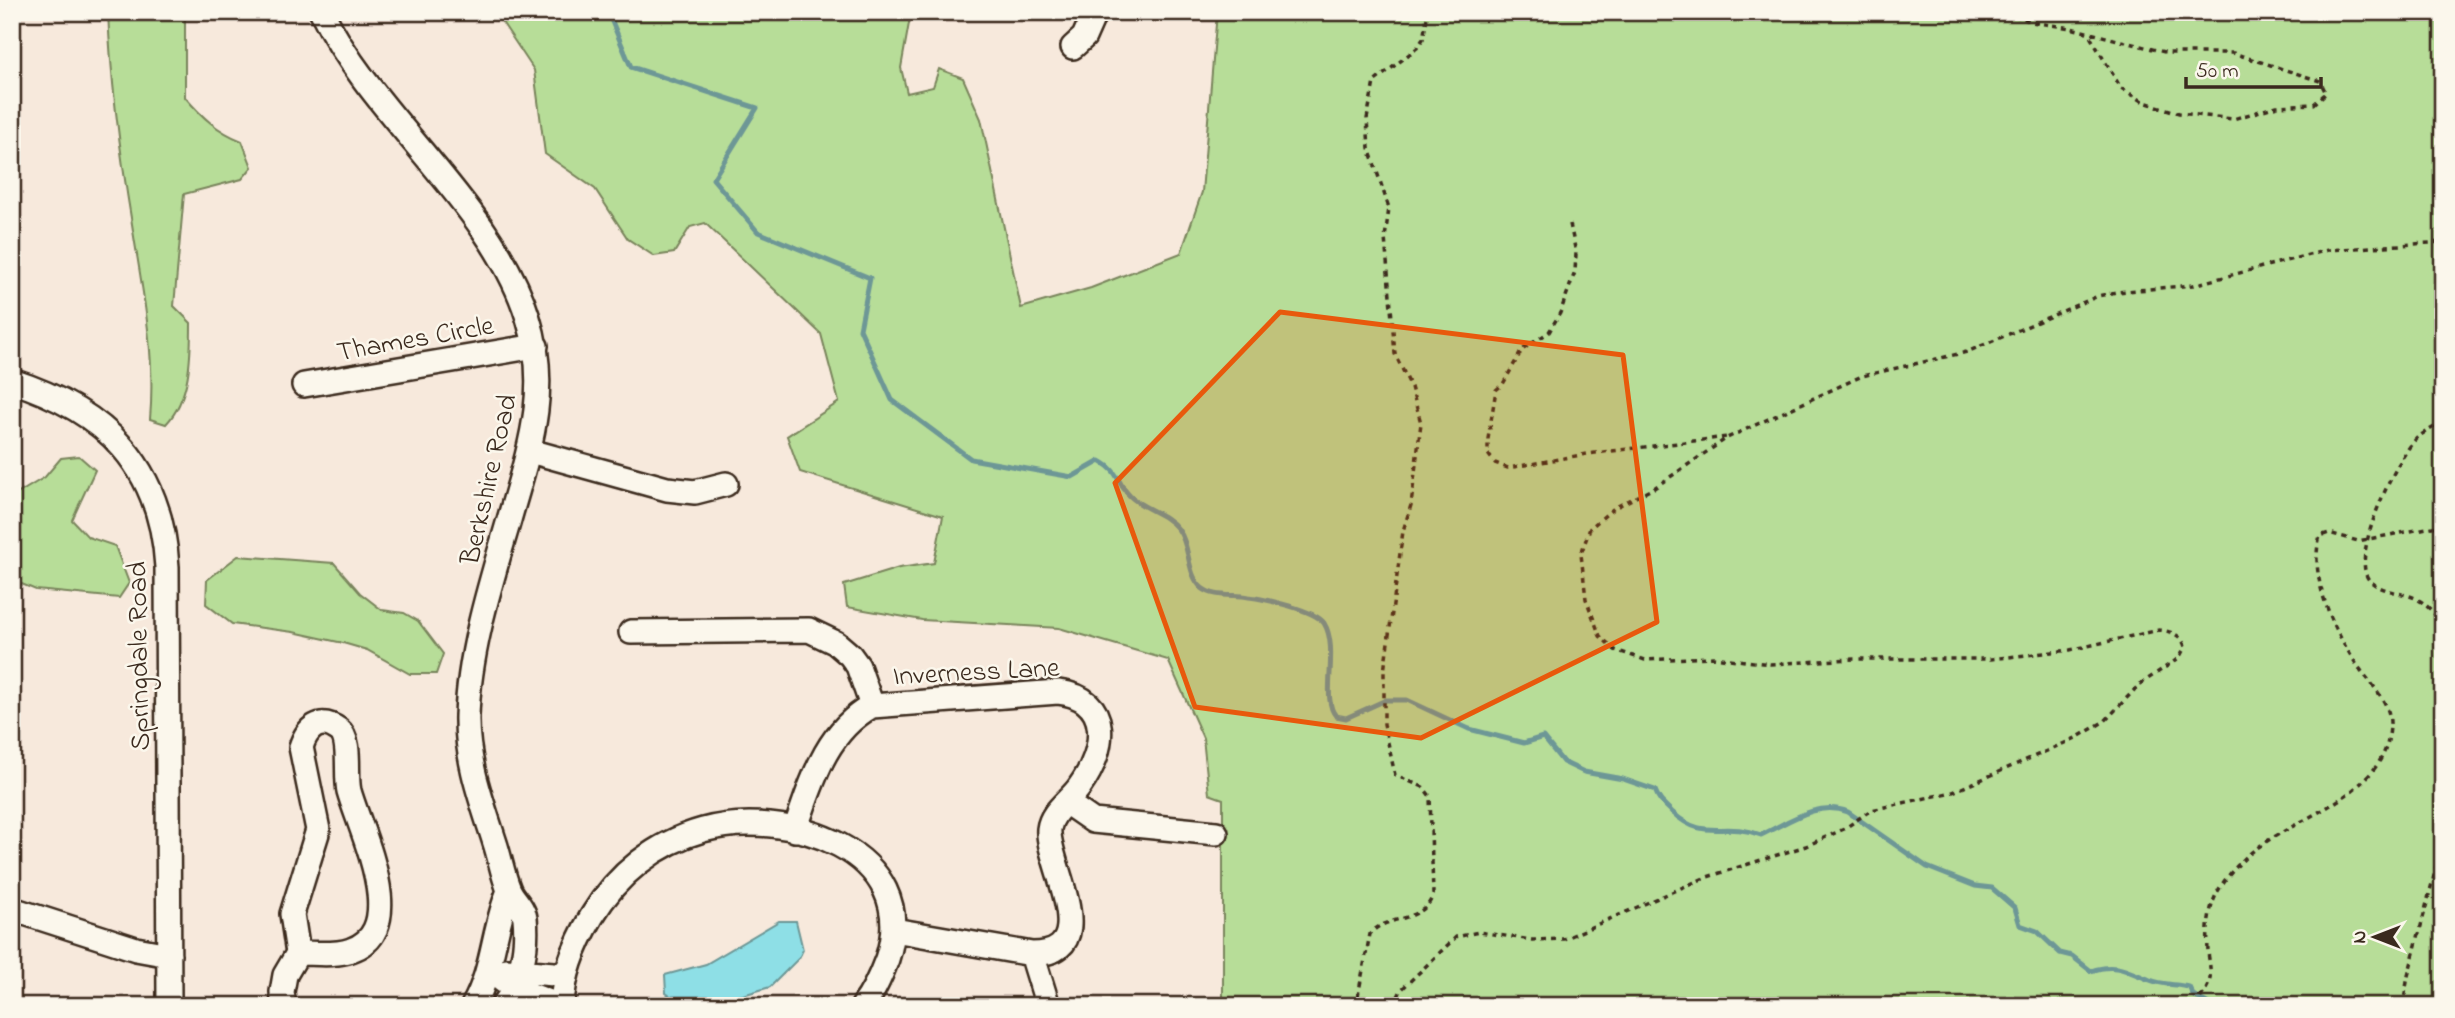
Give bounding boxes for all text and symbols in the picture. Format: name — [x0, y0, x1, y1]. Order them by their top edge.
scale bar — [2186, 46, 2320, 90]
text: 50 m — [2196, 57, 2239, 87]
street label: Thames Circle — [334, 306, 498, 374]
street label: Berkshire Road — [451, 390, 530, 570]
street label: Springdale Road — [118, 561, 163, 751]
street label: Inverness Lane — [892, 649, 1061, 698]
north arrow — [2340, 902, 2410, 972]
text: N — [2347, 930, 2374, 943]

